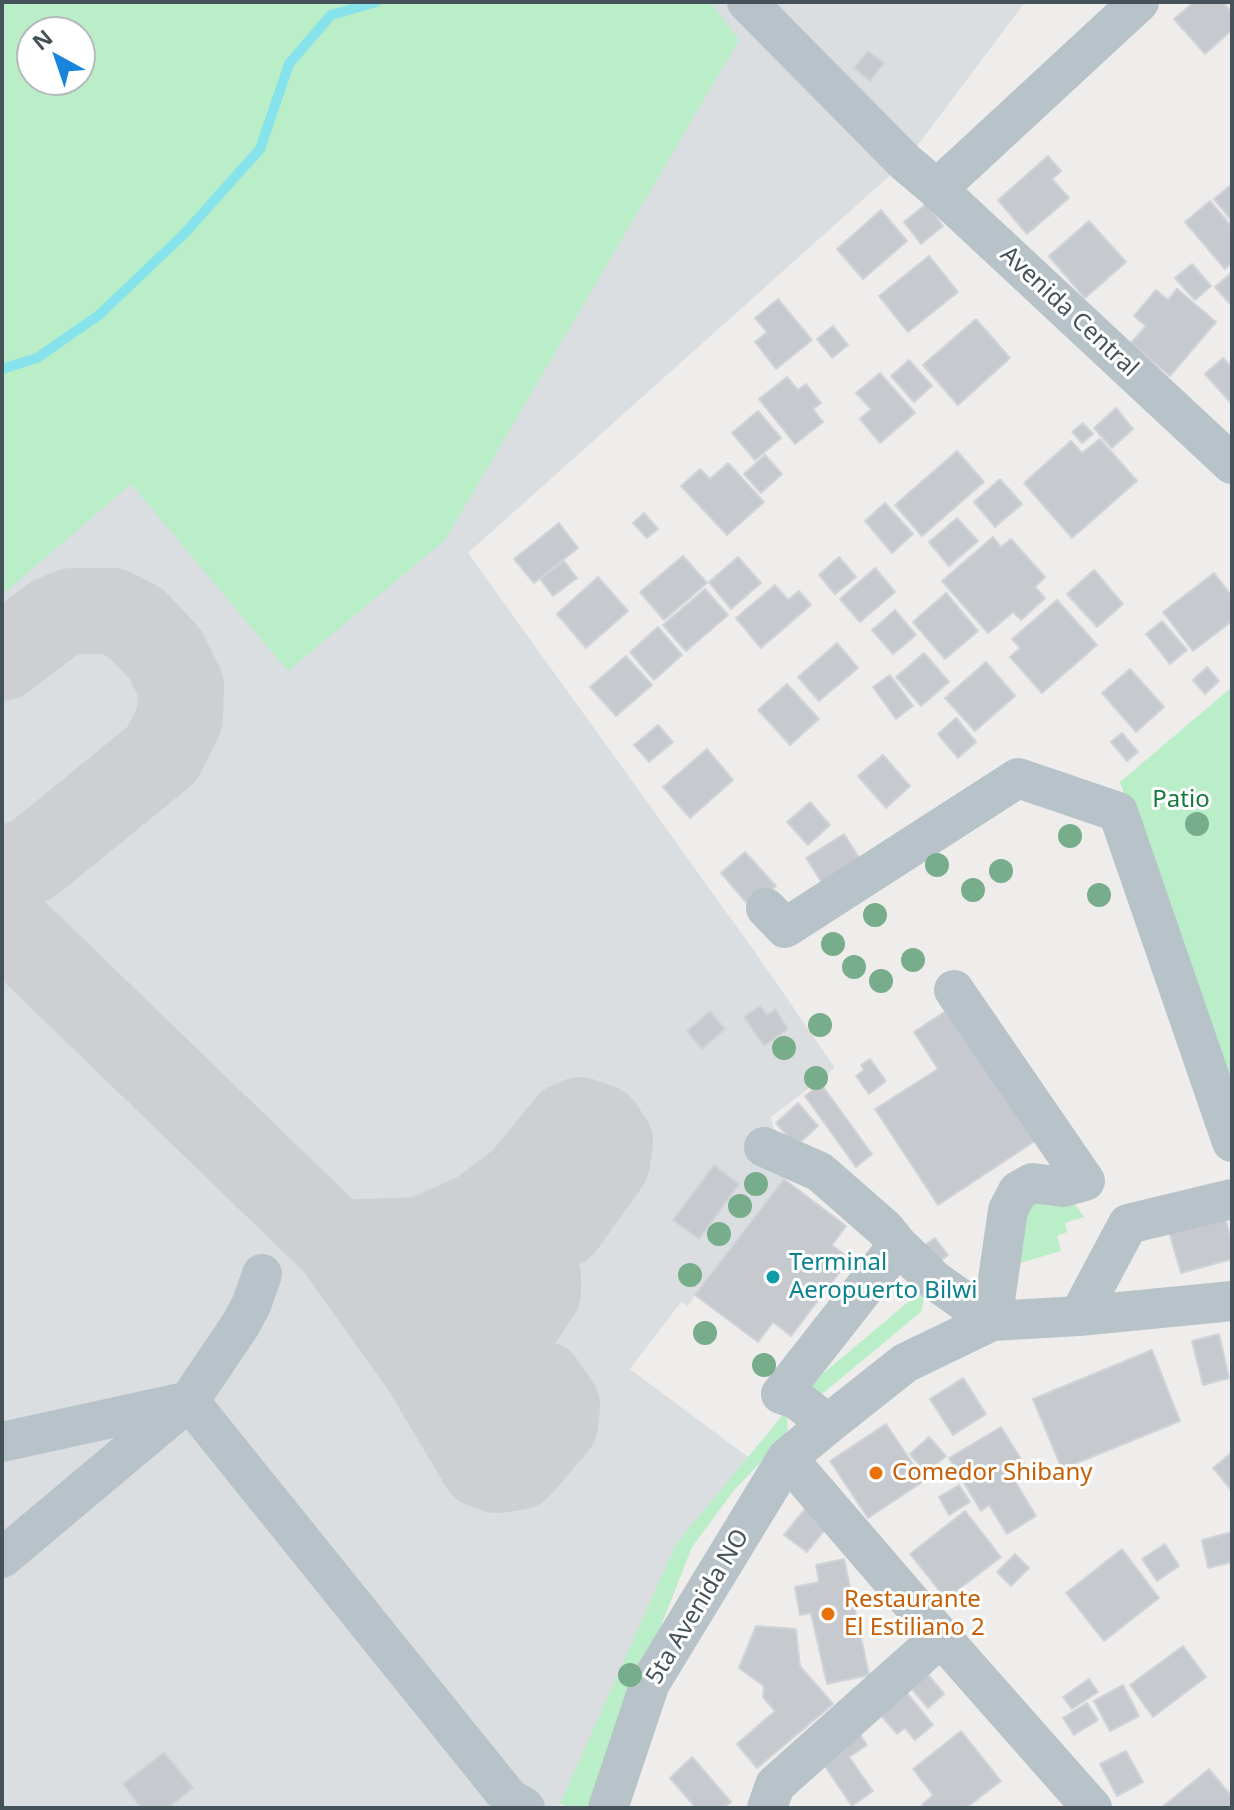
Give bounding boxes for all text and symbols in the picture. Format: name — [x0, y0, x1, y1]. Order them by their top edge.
north arrow — [16, 16, 96, 96]
text: N — [25, 22, 58, 56]
street label: Avenida Central — [994, 241, 1144, 383]
park label: Patio — [1152, 786, 1210, 814]
place label: Terminal Aeropuerto Bilwi — [789, 1249, 977, 1305]
marker: Terminal Aeropuerto Bilwi — [764, 1268, 782, 1286]
place label: Comedor Shibany — [892, 1459, 1093, 1487]
marker: Comedor Shibany — [867, 1464, 885, 1482]
street label: 5ta Avenida NO — [640, 1524, 756, 1690]
place label: Restaurante El Estiliano 2 — [844, 1586, 985, 1642]
marker: Restaurante El Estiliano 2 — [819, 1605, 837, 1623]

